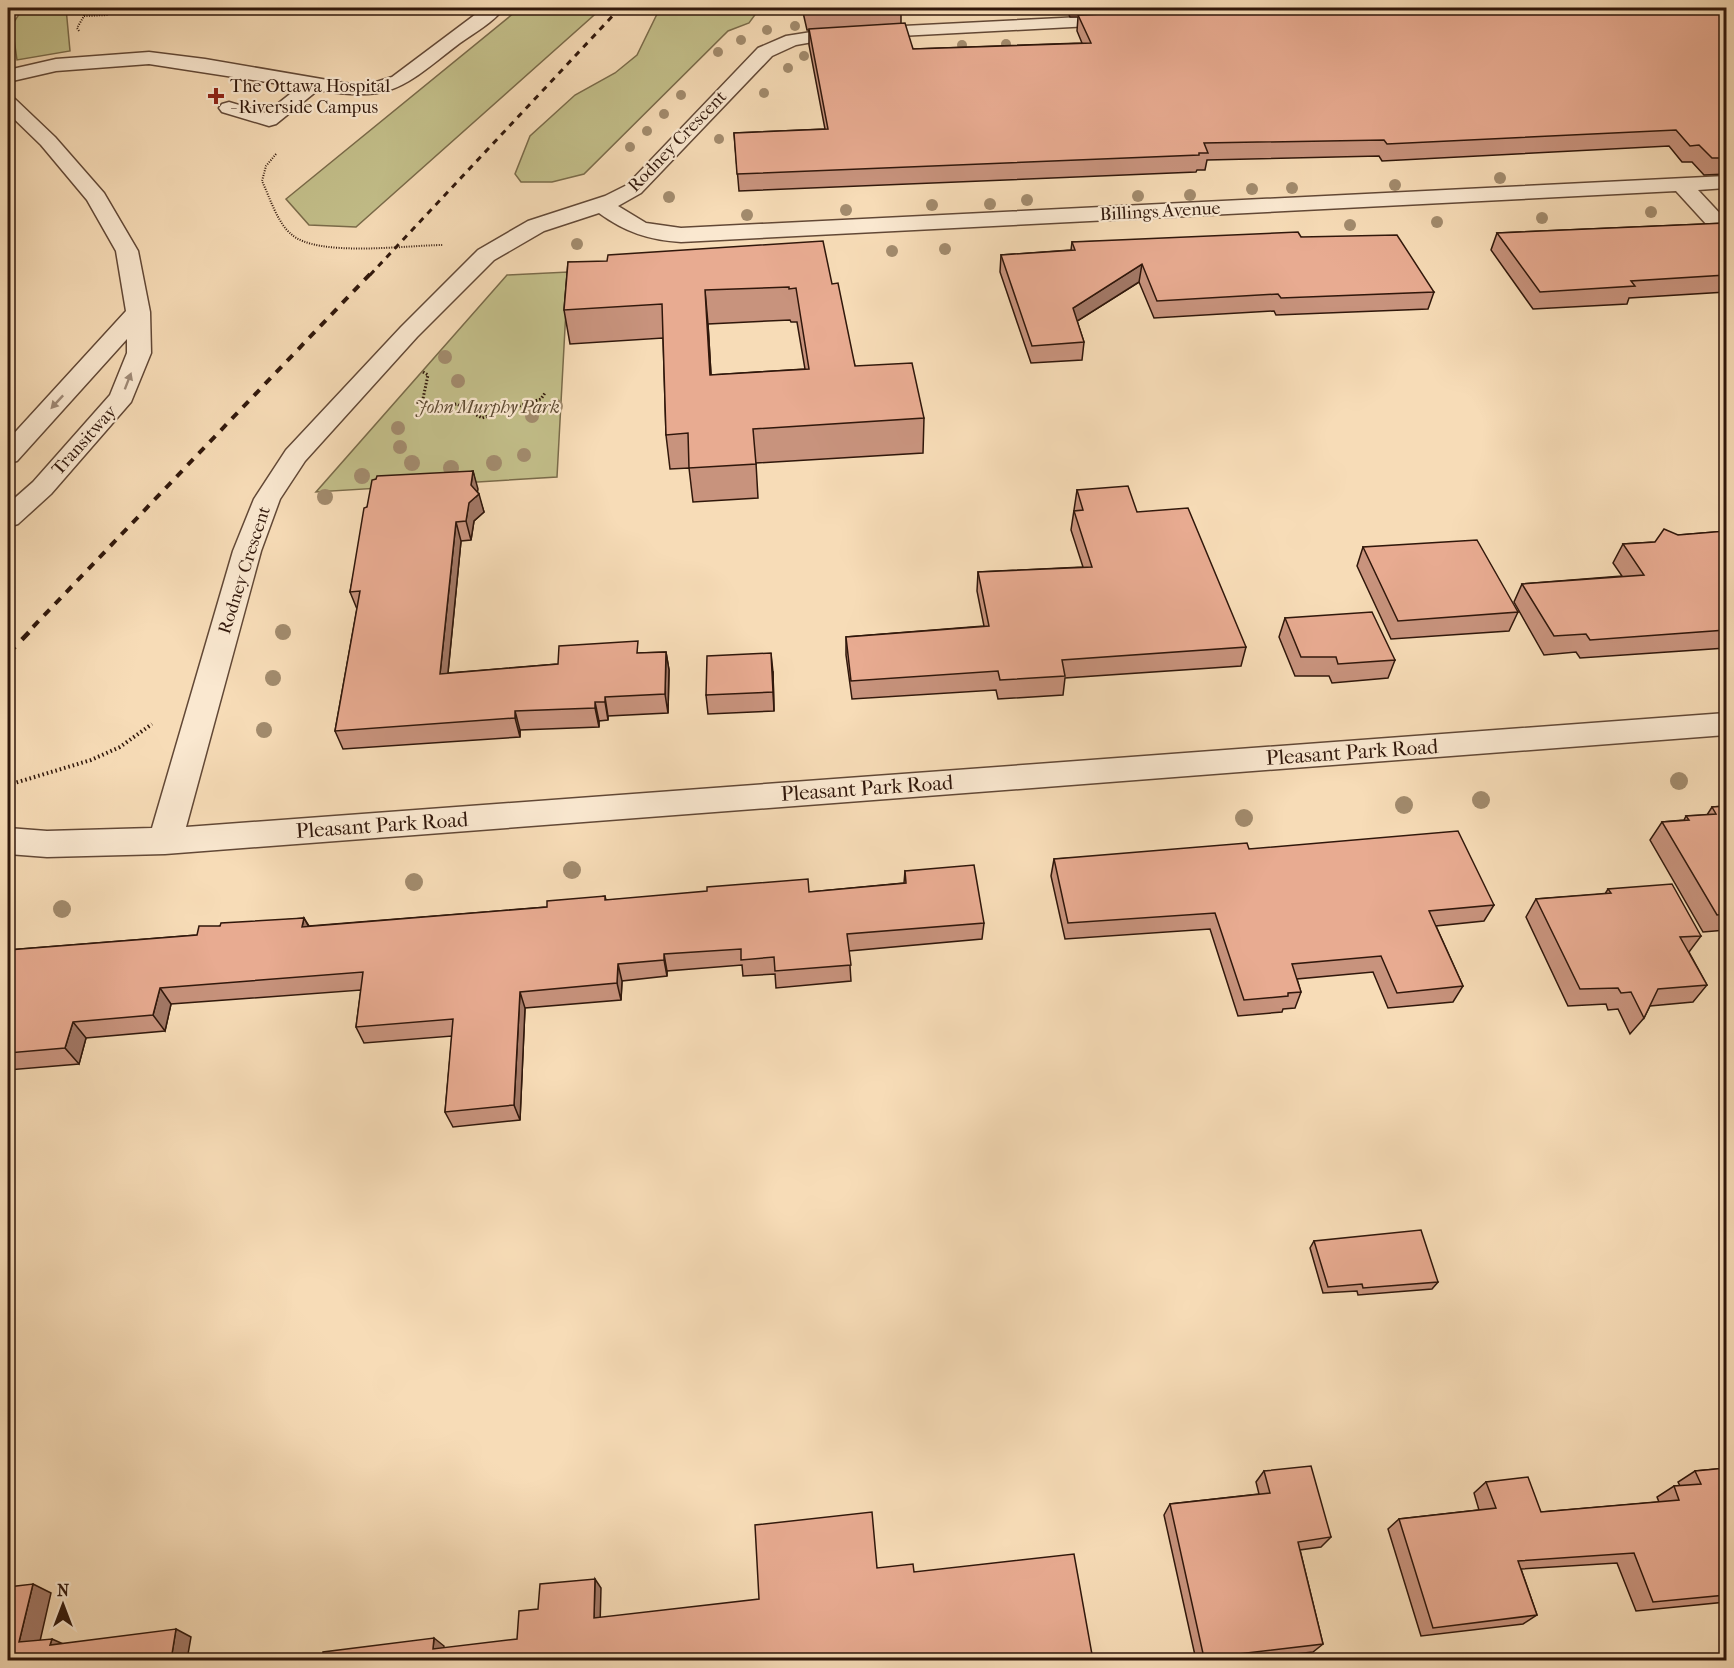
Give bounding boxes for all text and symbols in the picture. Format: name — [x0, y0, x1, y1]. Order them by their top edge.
place label: The Ottawa Hospital - Riverside Campus — [230, 76, 390, 118]
street label: Rodney Crescent — [624, 86, 731, 196]
marker: The Ottawa Hospital - Riverside Campus — [207, 87, 225, 105]
street label: Billings Avenue — [1099, 198, 1221, 225]
one-way arrow — [124, 371, 134, 389]
one-way arrow — [50, 395, 64, 409]
park label: John Murphy Park — [414, 397, 560, 418]
street label: Transitway — [48, 400, 122, 479]
street label: Rodney Crescent — [214, 503, 275, 637]
street label: Pleasant Park Road — [1265, 734, 1440, 770]
street label: Pleasant Park Road — [780, 770, 955, 806]
street label: Pleasant Park Road — [295, 807, 470, 843]
north arrow — [33, 1575, 93, 1635]
text: N — [57, 1581, 70, 1600]

